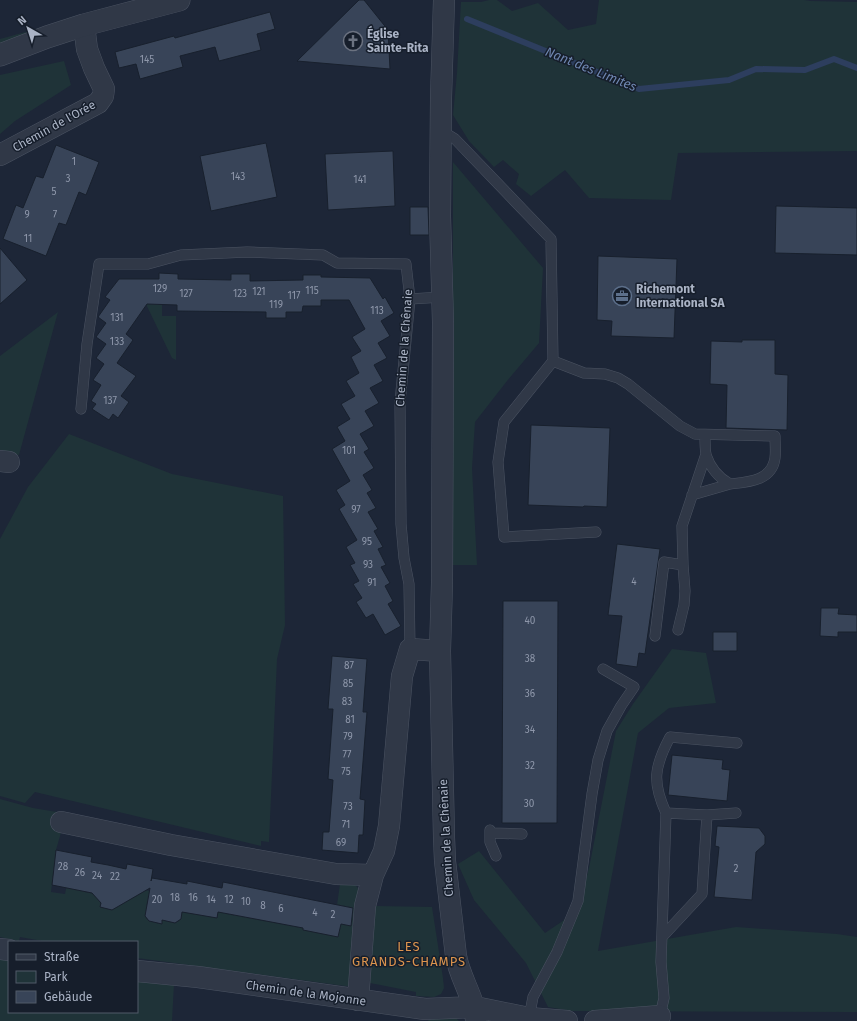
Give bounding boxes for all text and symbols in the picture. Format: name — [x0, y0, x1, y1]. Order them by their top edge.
north arrow — [8, 8, 48, 48]
text: N — [15, 13, 29, 28]
place label: Église Sainte-Rita — [367, 25, 429, 55]
church icon: Église Sainte-Rita — [342, 30, 364, 52]
water label: Nant des Limites — [543, 44, 639, 94]
house number: 145 — [140, 54, 154, 66]
street label: Chemin de l'Orée — [10, 97, 98, 155]
house number: 1 — [72, 156, 76, 168]
house number: 143 — [231, 171, 245, 183]
house number: 3 — [66, 173, 71, 185]
house number: 141 — [353, 174, 367, 186]
house number: 5 — [51, 186, 57, 198]
house number: 9 — [24, 209, 30, 221]
house number: 7 — [53, 209, 58, 221]
house number: 11 — [24, 233, 32, 245]
place label: Richemont International SA — [636, 282, 725, 310]
house number: 129 — [153, 283, 167, 295]
house number: 115 — [305, 285, 319, 297]
office icon: Richemont International SA — [611, 285, 633, 307]
house number: 121 — [252, 286, 266, 298]
house number: 127 — [179, 288, 193, 300]
house number: 123 — [233, 288, 247, 300]
street label: Chemin de la Chênaie — [393, 289, 415, 407]
house number: 117 — [288, 290, 301, 302]
house number: 119 — [269, 299, 283, 311]
house number: 113 — [370, 305, 384, 317]
house number: 131 — [110, 312, 124, 324]
house number: 133 — [110, 336, 124, 348]
house number: 137 — [103, 395, 117, 407]
house number: 101 — [342, 445, 356, 457]
house number: 97 — [351, 504, 361, 516]
house number: 95 — [362, 536, 372, 548]
house number: 93 — [363, 559, 373, 571]
house number: 4 — [631, 576, 637, 588]
house number: 91 — [367, 577, 377, 589]
house number: 40 — [525, 615, 536, 627]
house number: 38 — [525, 653, 536, 665]
house number: 87 — [344, 660, 354, 672]
house number: 85 — [343, 678, 353, 690]
house number: 36 — [525, 688, 535, 700]
house number: 83 — [342, 696, 352, 708]
house number: 81 — [345, 714, 355, 726]
house number: 34 — [525, 724, 536, 736]
house number: 79 — [343, 731, 353, 743]
house number: 77 — [343, 749, 352, 761]
house number: 32 — [525, 760, 535, 772]
house number: 75 — [341, 766, 351, 778]
street label: Chemin de la Chênaie — [436, 779, 456, 897]
house number: 30 — [524, 798, 535, 810]
house number: 73 — [343, 801, 353, 813]
house number: 71 — [342, 819, 350, 831]
house number: 69 — [336, 837, 346, 849]
house number: 28 — [58, 861, 69, 873]
house number: 2 — [734, 863, 739, 875]
house number: 26 — [75, 867, 85, 879]
house number: 24 — [92, 870, 103, 882]
house number: 22 — [110, 871, 120, 883]
house number: 18 — [170, 892, 180, 904]
house number: 16 — [188, 892, 198, 904]
house number: 20 — [152, 894, 163, 906]
house number: 14 — [206, 894, 217, 906]
house number: 12 — [224, 894, 234, 906]
house number: 10 — [241, 896, 251, 908]
house number: 8 — [260, 900, 266, 912]
house number: 6 — [278, 903, 284, 915]
house number: 4 — [312, 907, 318, 919]
house number: 2 — [331, 909, 336, 921]
district label: LES GRANDS-CHAMPS — [352, 939, 466, 969]
legend — [8, 941, 138, 1013]
text: Straße — [44, 950, 79, 964]
text: Park — [44, 970, 68, 984]
street label: Chemin de la Mojonne — [245, 978, 367, 1008]
text: Gebäude — [44, 990, 92, 1004]

